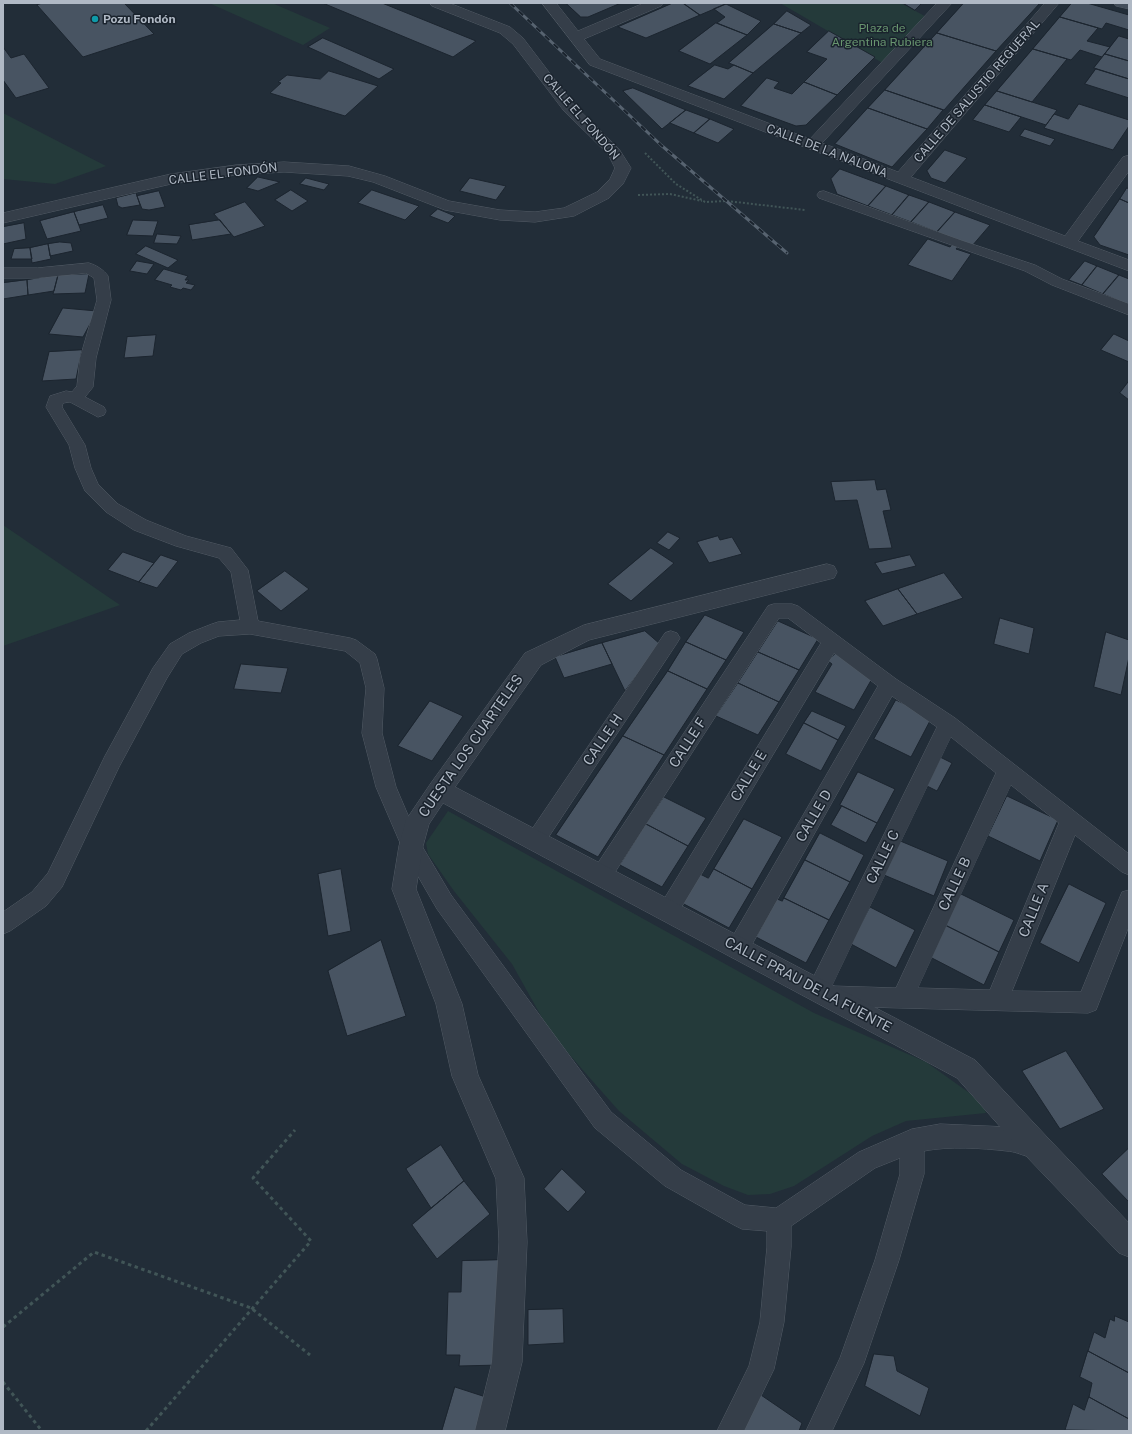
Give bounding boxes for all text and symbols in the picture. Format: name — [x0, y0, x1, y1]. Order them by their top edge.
place label: Pozu Fondón — [103, 12, 176, 26]
marker: Pozu Fondón — [90, 14, 100, 24]
street label: CALLE DE SALUSTIO REGUERAL — [911, 17, 1043, 165]
park label: Plaza de Argentina Rubiera — [831, 21, 933, 49]
street label: CALLE EL FONDÓN — [540, 71, 622, 163]
street label: CALLE DE LA NALONA — [764, 121, 890, 181]
street label: CALLE EL FONDÓN — [168, 160, 278, 188]
street label: CUESTA LOS CUARTELES — [415, 672, 527, 820]
street label: CALLE H — [580, 711, 626, 769]
street label: CALLE F — [666, 715, 710, 771]
street label: CALLE E — [727, 748, 771, 804]
street label: CALLE D — [792, 787, 836, 845]
street label: CALLE C — [863, 828, 903, 886]
street label: CALLE B — [935, 855, 975, 913]
street label: CALLE A — [1015, 880, 1053, 940]
street label: CALLE PRAU DE LA FUENTE — [722, 934, 894, 1036]

